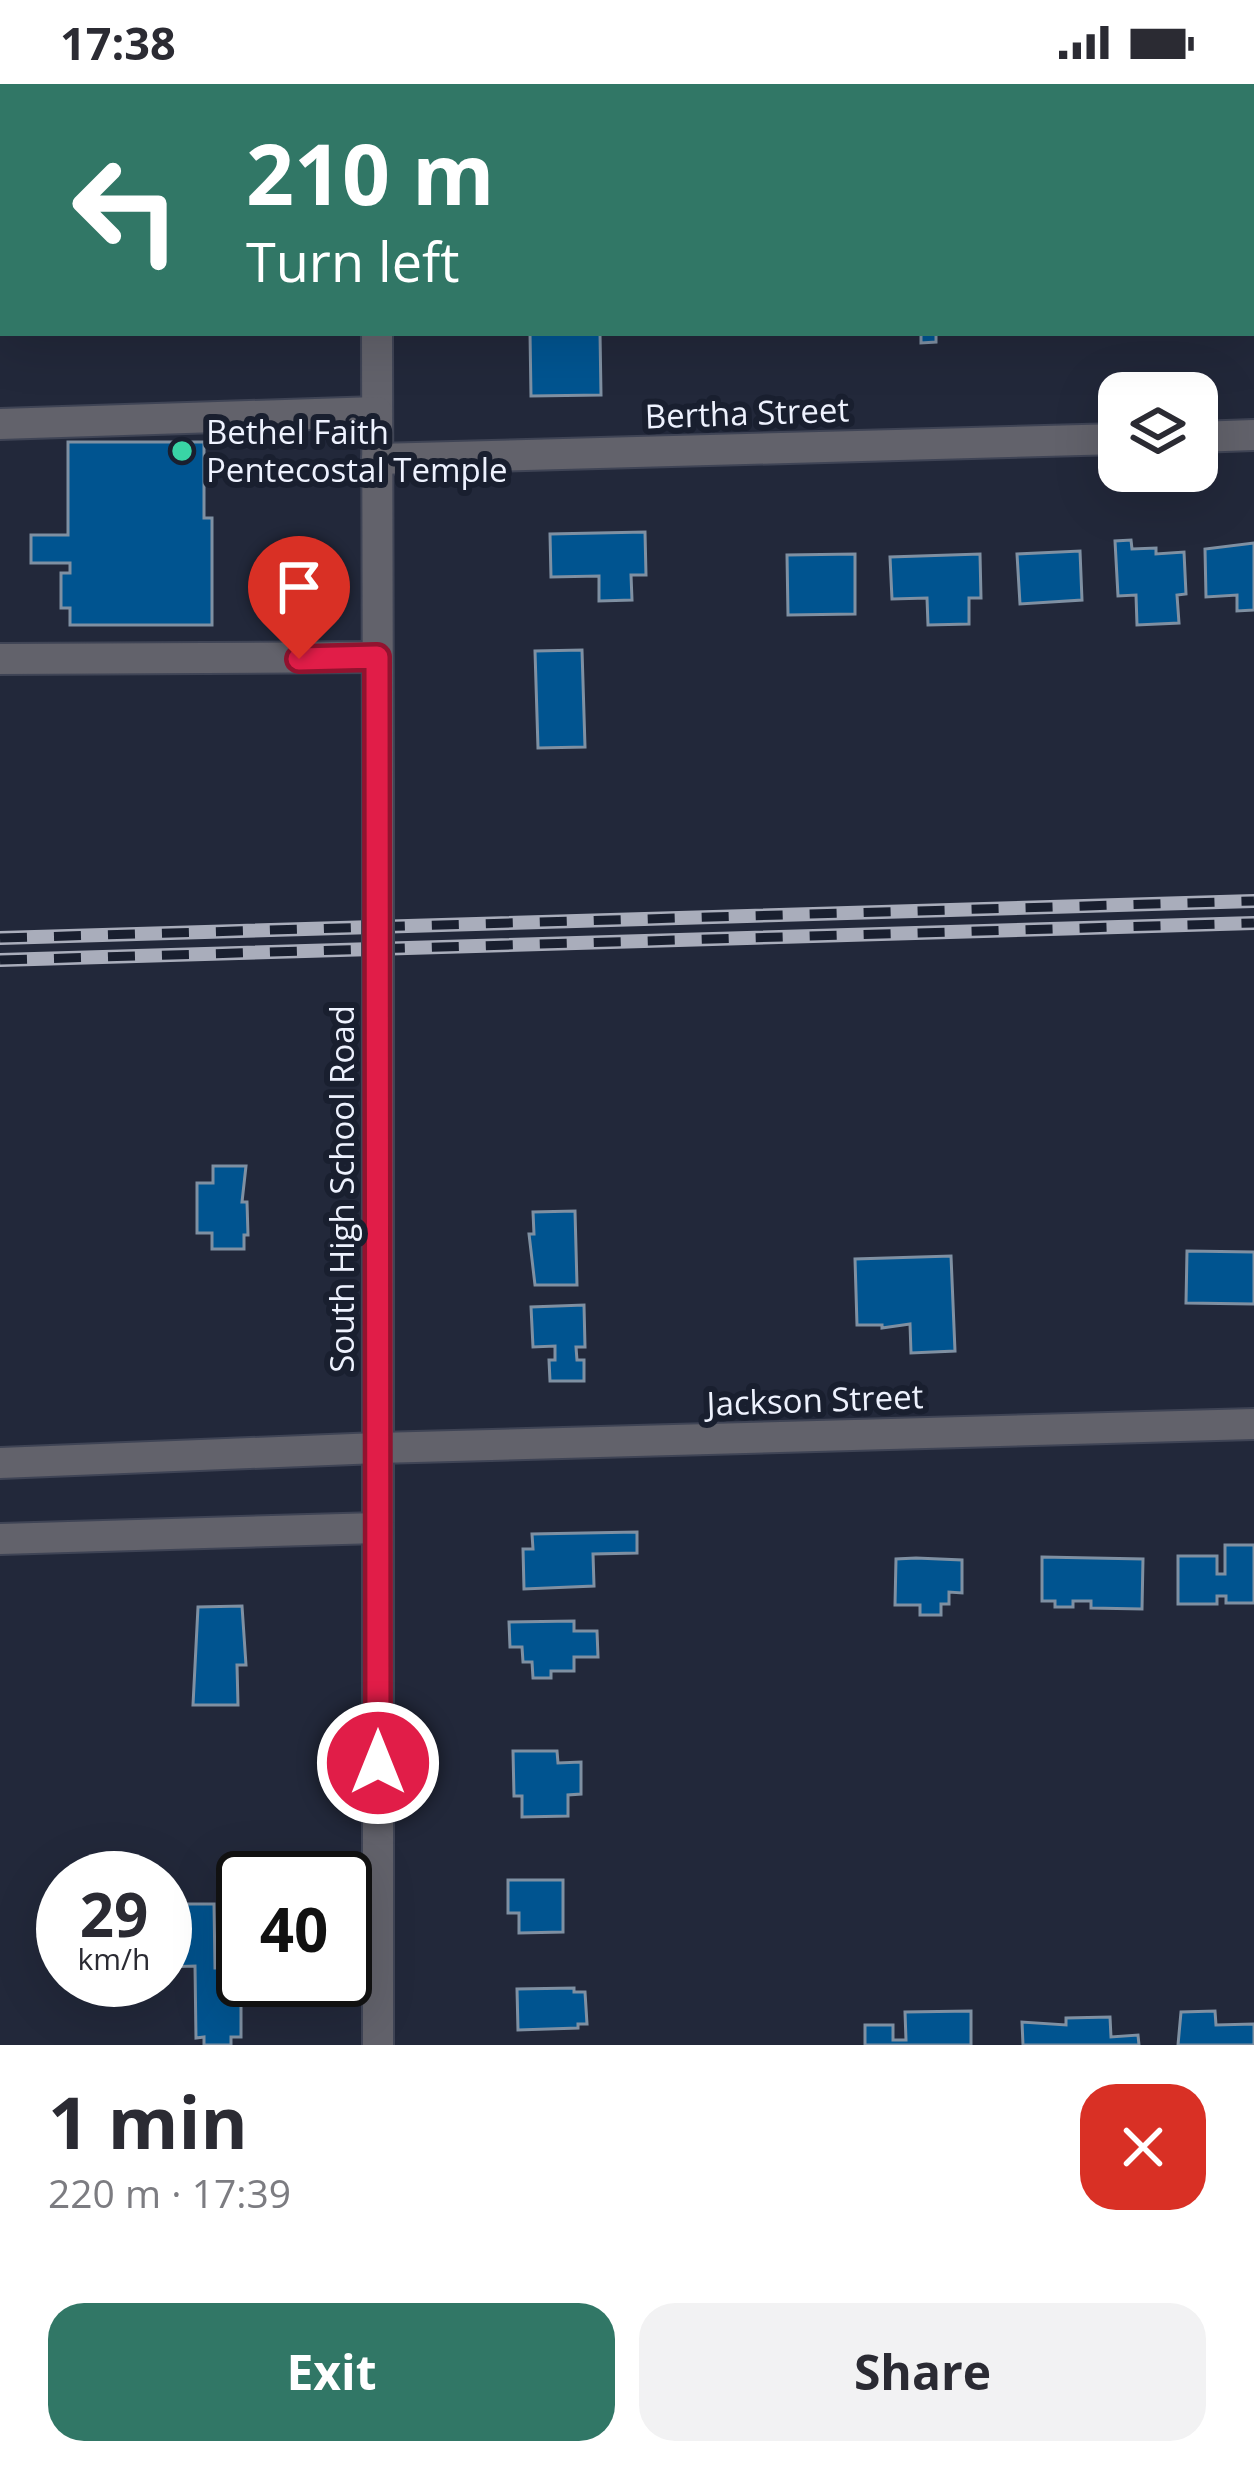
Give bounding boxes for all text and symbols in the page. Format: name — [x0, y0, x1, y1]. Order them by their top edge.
text: 17:38 — [60, 12, 176, 73]
text: 210 m — [246, 115, 494, 230]
icon: left — [48, 132, 204, 288]
text: Turn left — [246, 224, 459, 298]
map controls — [1098, 372, 1218, 492]
button: layers — [1098, 372, 1218, 492]
street label: Bertha Street — [644, 386, 850, 439]
place label: Bethel Faith Pentecostal Temple — [206, 409, 508, 492]
marker: Bethel Faith Pentecostal Temple — [169, 438, 195, 464]
pin — [248, 536, 350, 659]
icon: arrive — [266, 554, 332, 620]
street label: South High School Road — [319, 1005, 364, 1373]
street label: Jackson Street — [703, 1373, 924, 1426]
position arrow — [315, 1700, 441, 1826]
speed limit sign: 40 — [216, 1851, 372, 2007]
text: 29 — [80, 1873, 148, 1955]
text: km/h — [78, 1938, 150, 1979]
text: 1 min — [48, 2072, 248, 2170]
button: close — [1080, 2084, 1206, 2210]
text: 220 m · 17:39 — [48, 2166, 291, 2219]
button: Exit — [48, 2303, 615, 2441]
button: Share — [639, 2303, 1206, 2441]

